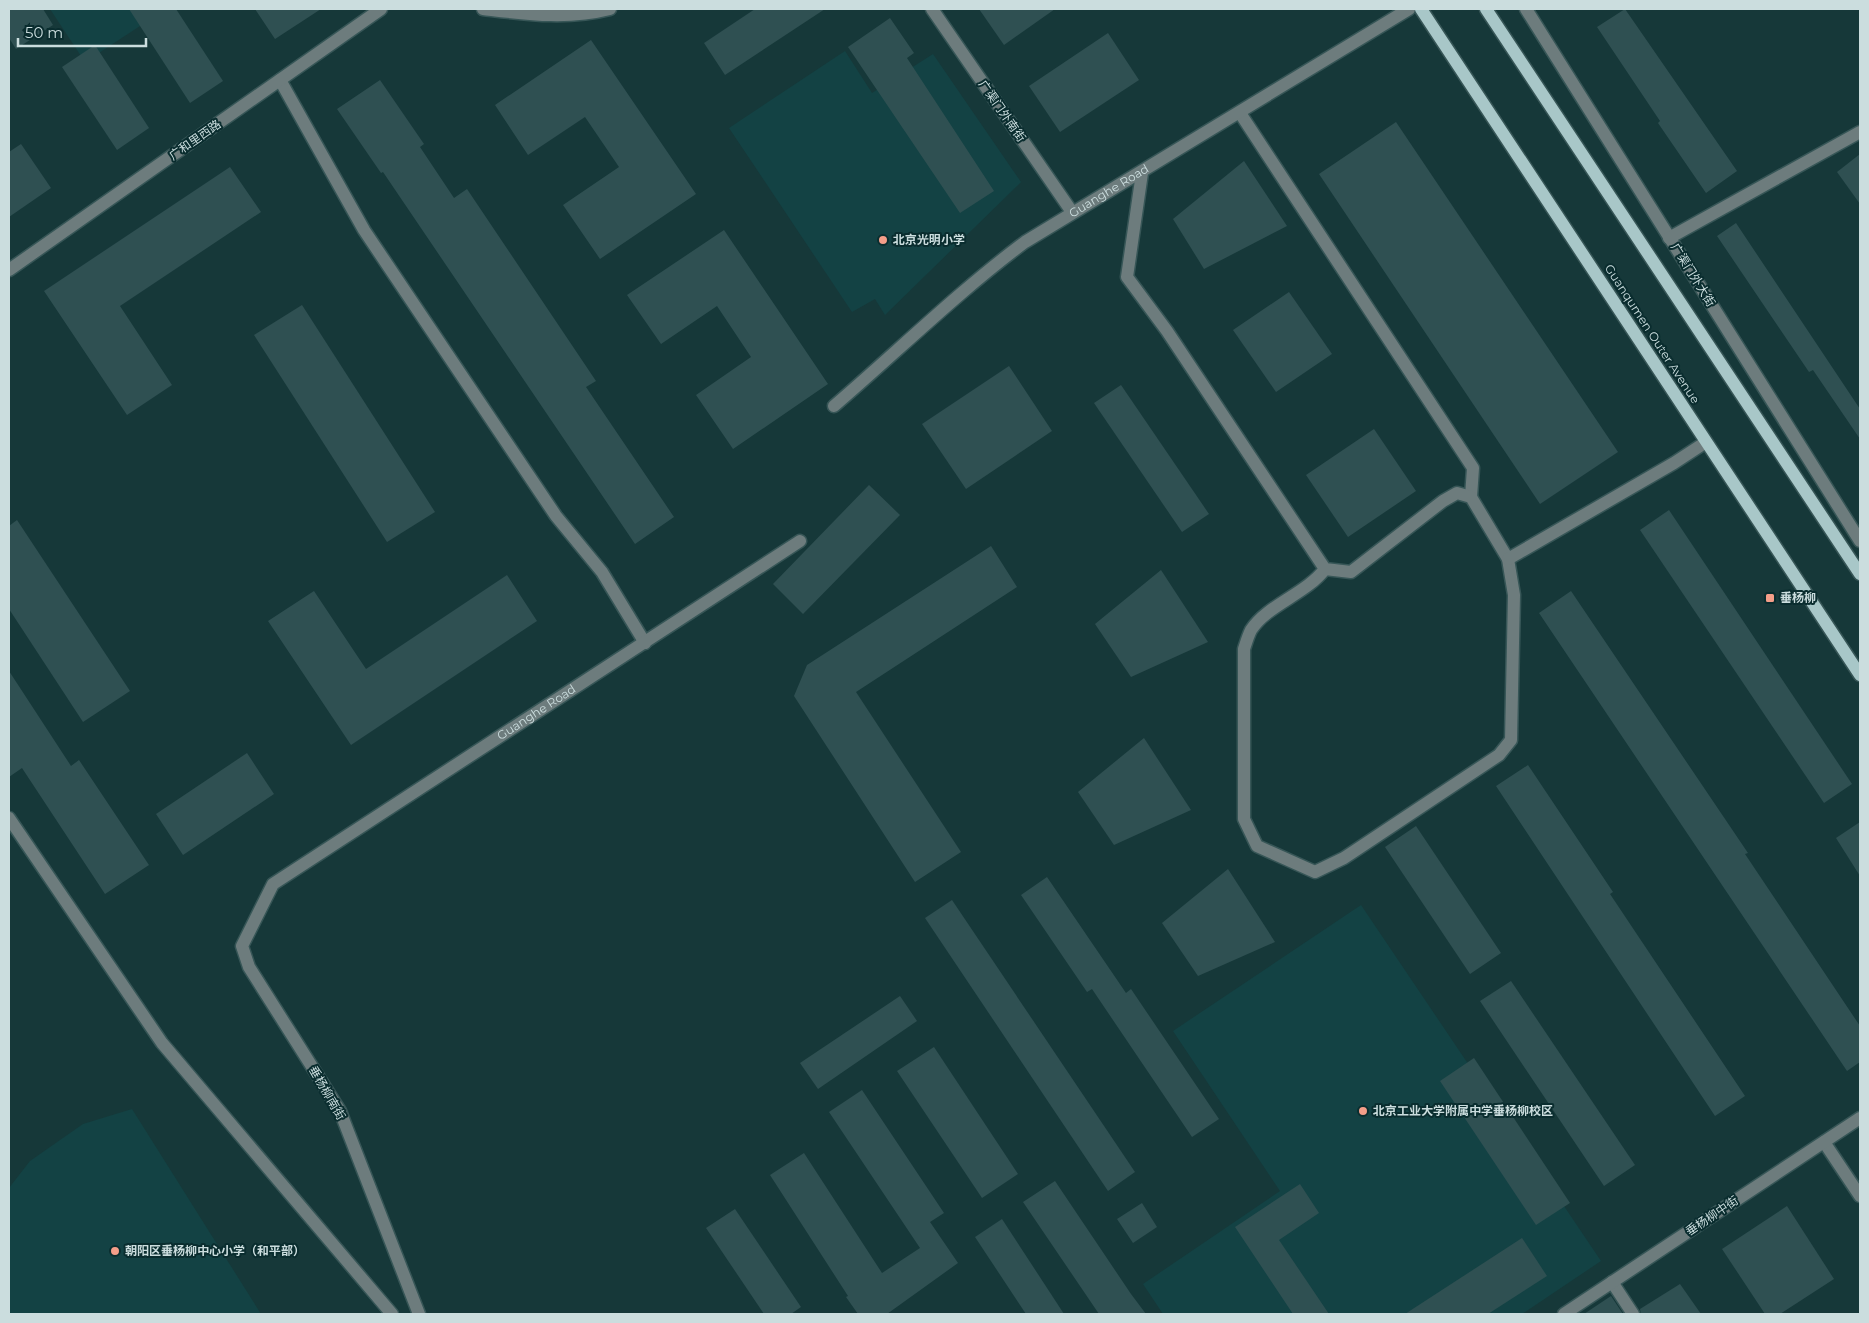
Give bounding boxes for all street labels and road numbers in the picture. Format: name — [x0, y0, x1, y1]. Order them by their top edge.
street label: 广渠门外南街 — [976, 77, 1029, 145]
street label: 广和里西路 — [166, 116, 224, 163]
street label: Guanghe Road — [1066, 161, 1151, 221]
street label: 广渠门外大街 — [1668, 240, 1719, 309]
street label: Guanqumen Outer Avenue — [1602, 261, 1703, 406]
street label: Guanghe Road — [494, 681, 578, 743]
street label: 垂杨柳南街 — [306, 1063, 349, 1122]
street label: 垂杨柳中街 — [1683, 1193, 1741, 1239]

